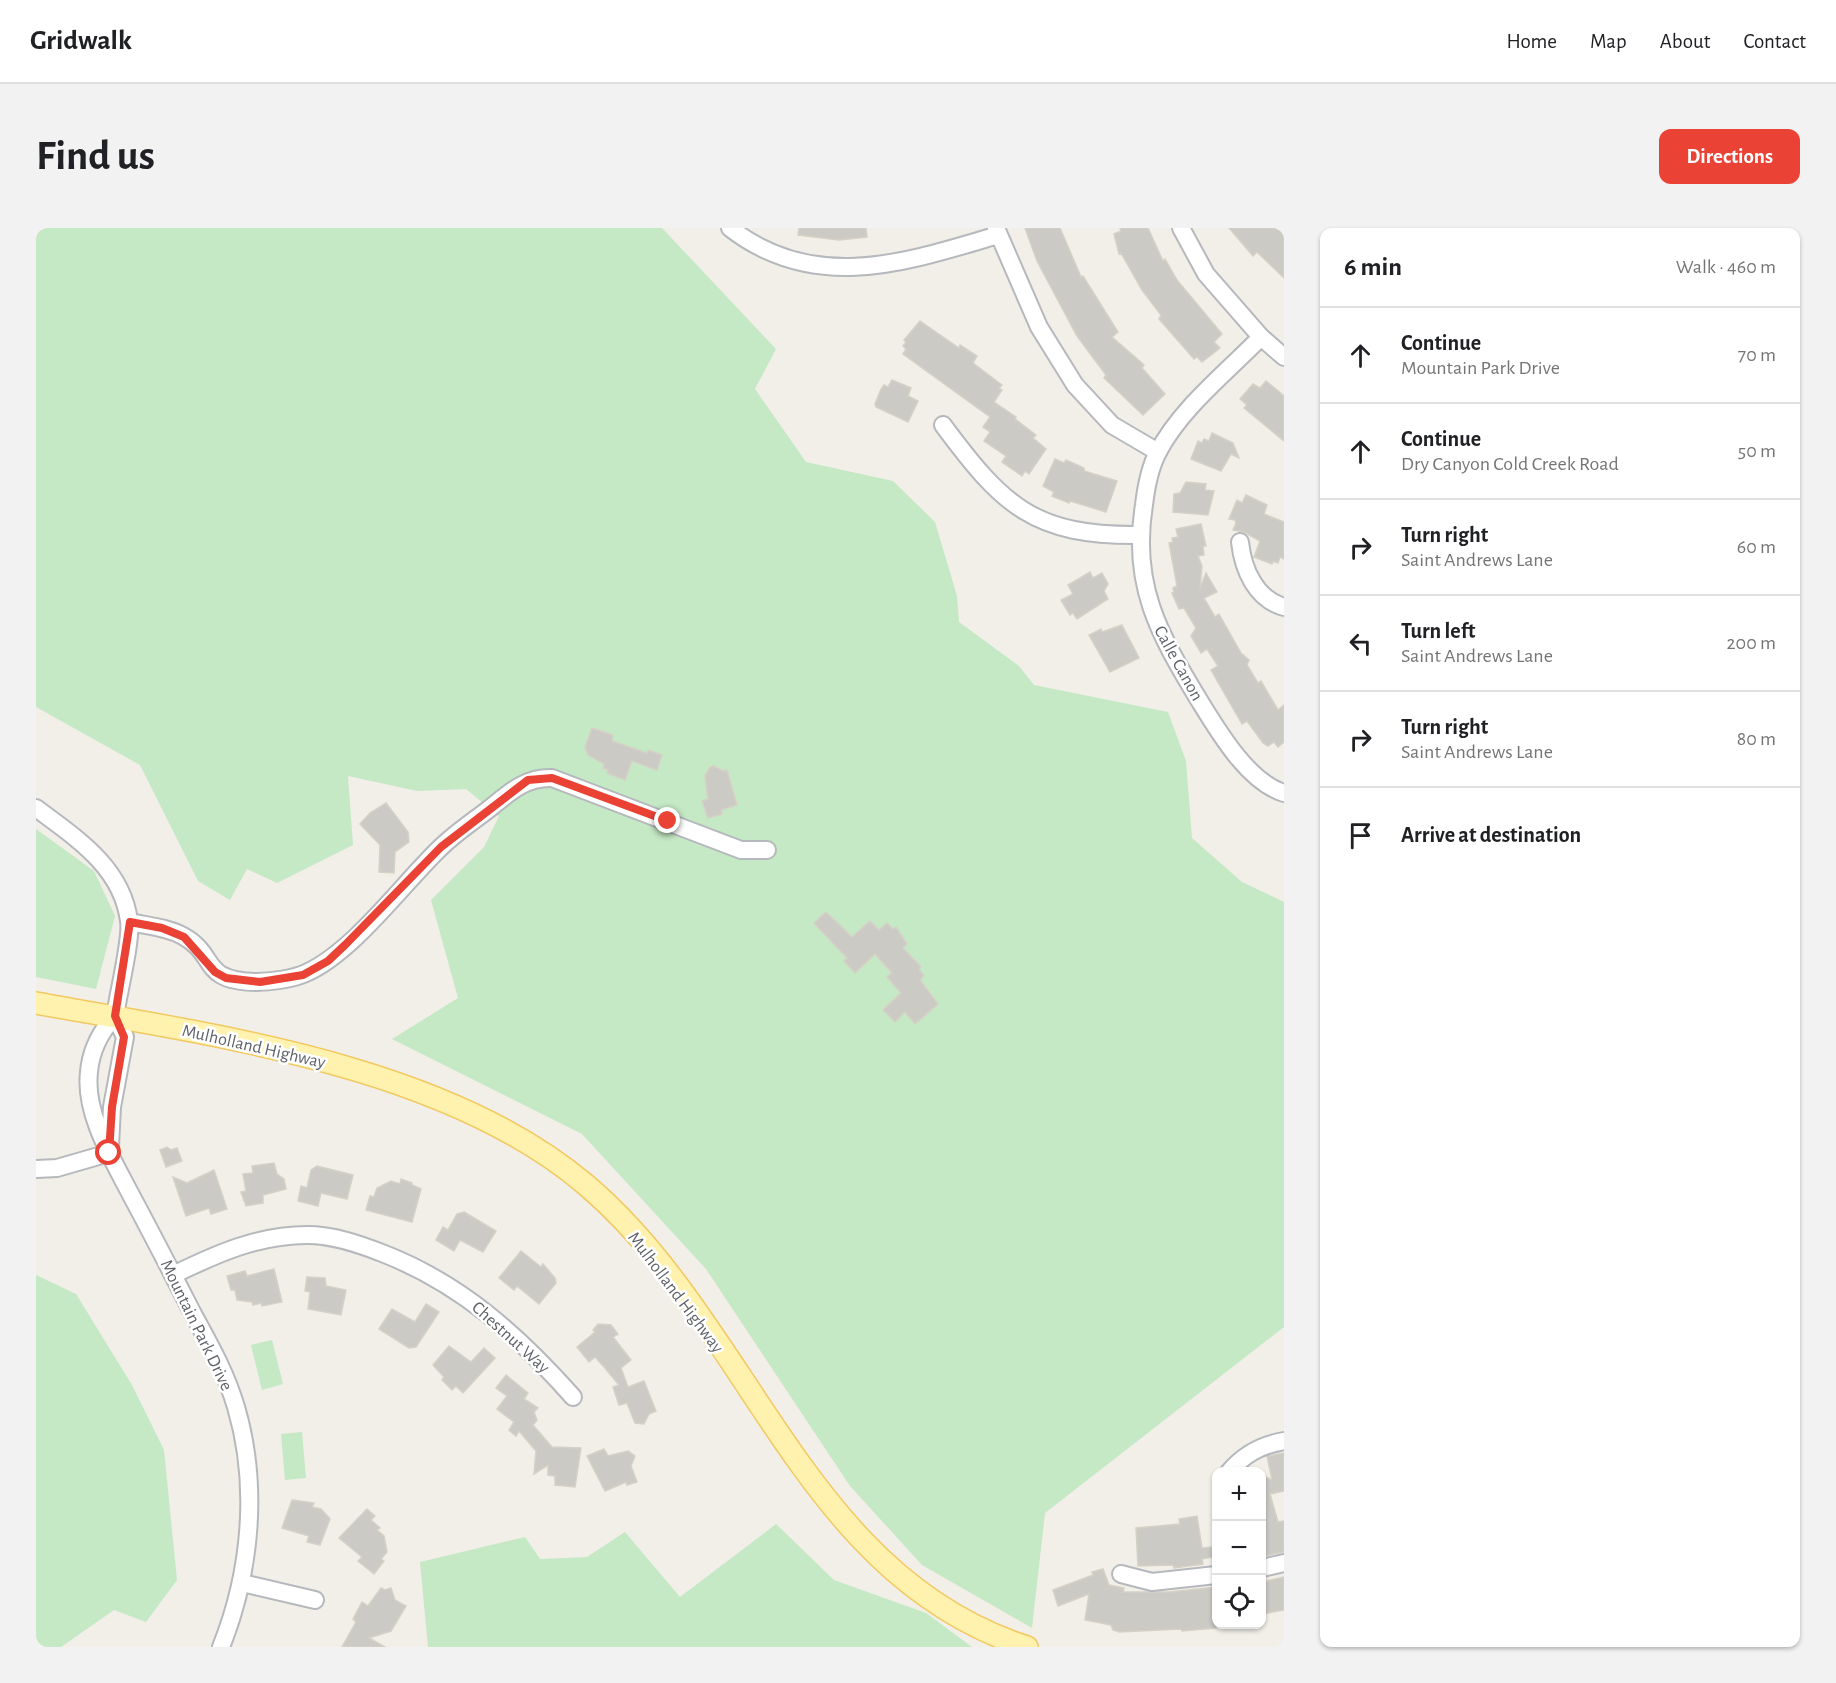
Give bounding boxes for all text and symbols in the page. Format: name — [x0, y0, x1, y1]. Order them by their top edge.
text: Gridwalk — [30, 27, 132, 55]
text: Home — [1506, 31, 1557, 52]
text: Map — [1590, 31, 1627, 52]
text: About — [1660, 31, 1710, 52]
text: Contact — [1743, 31, 1806, 52]
button: Directions — [1659, 129, 1800, 184]
text: Find us — [36, 135, 155, 177]
text: 6 min — [1344, 254, 1402, 280]
text: Walk · 460 m — [1676, 257, 1776, 277]
text: Continue — [1401, 332, 1481, 354]
icon: ahead — [1344, 339, 1377, 372]
text: 70 m — [1738, 345, 1776, 365]
text: Mountain Park Drive — [1401, 358, 1560, 378]
text: Continue — [1401, 428, 1481, 450]
icon: ahead — [1344, 435, 1377, 468]
text: 50 m — [1738, 441, 1776, 461]
text: Dry Canyon Cold Creek Road — [1401, 454, 1619, 474]
text: Turn right — [1401, 524, 1488, 546]
icon: right — [1344, 531, 1377, 564]
text: 60 m — [1737, 537, 1776, 557]
text: Saint Andrews Lane — [1401, 550, 1553, 570]
text: Turn left — [1401, 620, 1475, 642]
street label: Calle Canon — [1150, 623, 1206, 704]
icon: left — [1344, 627, 1377, 660]
text: 200 m — [1726, 633, 1776, 653]
text: Saint Andrews Lane — [1401, 646, 1553, 666]
text: Turn right — [1401, 716, 1488, 738]
icon: right — [1344, 723, 1377, 756]
text: 80 m — [1737, 729, 1776, 749]
text: Saint Andrews Lane — [1401, 742, 1553, 762]
route end — [654, 807, 680, 833]
icon: arrive — [1344, 819, 1377, 852]
text: Arrive at destination — [1401, 824, 1581, 846]
street label: Mulholland Highway — [180, 1022, 327, 1072]
route start — [95, 1139, 121, 1165]
street label: Mulholland Highway — [624, 1229, 727, 1357]
street label: Mountain Park Drive — [157, 1257, 236, 1394]
street label: Chestnut Way — [468, 1298, 553, 1377]
map controls — [1212, 1467, 1266, 1629]
button: + — [1212, 1467, 1266, 1521]
button: − — [1212, 1521, 1266, 1575]
button: locate — [1212, 1575, 1266, 1629]

